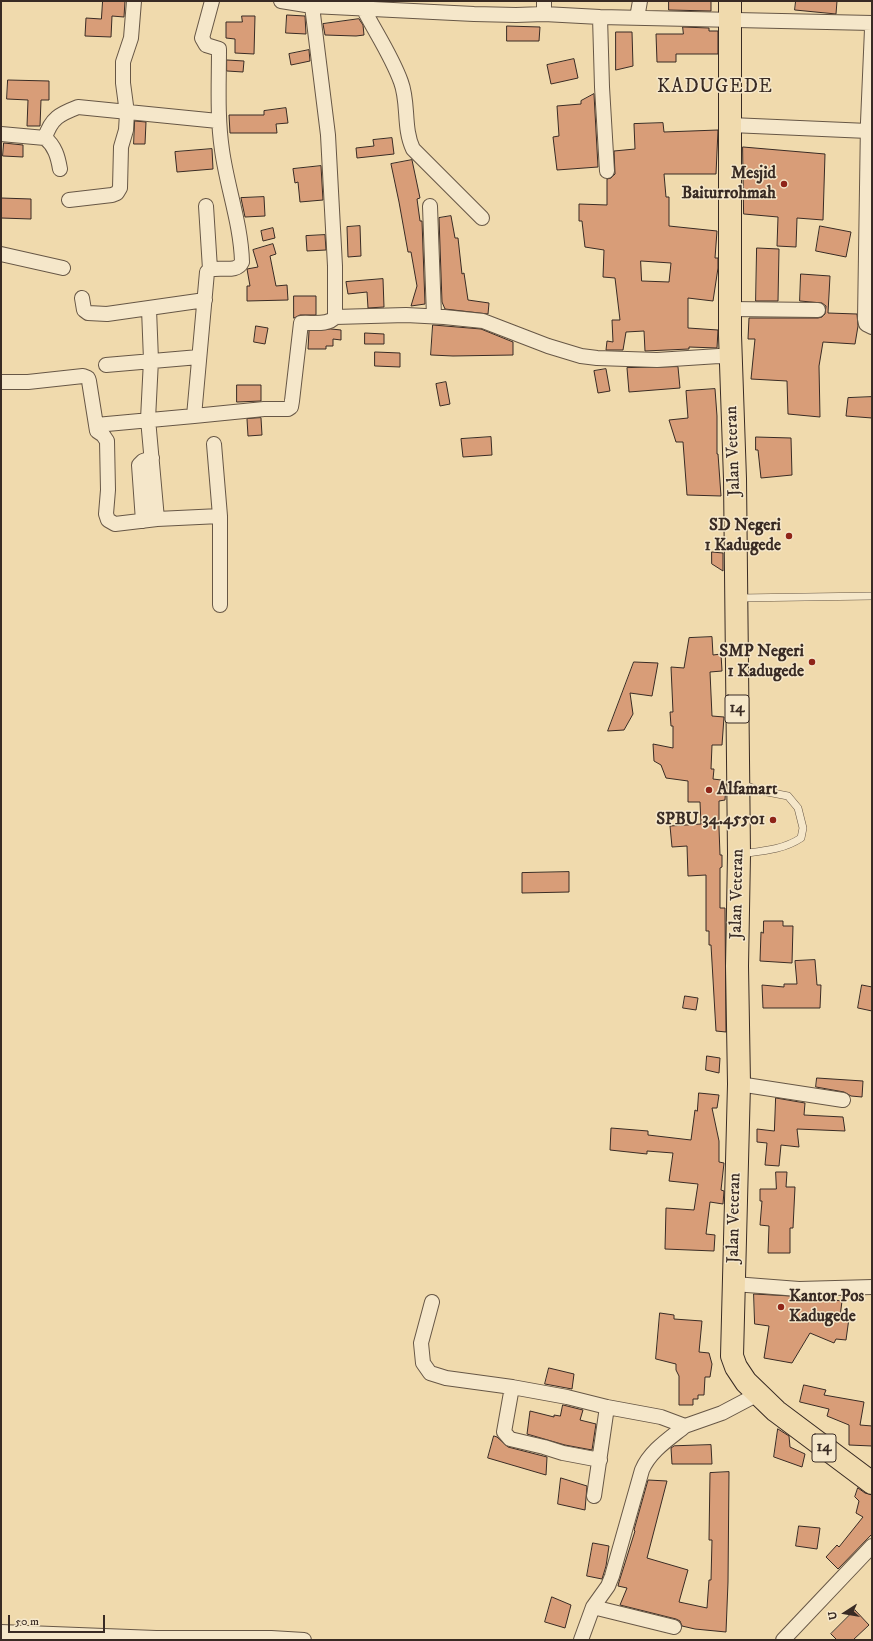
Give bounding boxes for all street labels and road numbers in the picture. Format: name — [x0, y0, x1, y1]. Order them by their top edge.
street label: Jalan Veteran — [722, 406, 746, 496]
road number: 14 — [725, 695, 749, 723]
street label: Jalan Veteran — [727, 849, 749, 939]
street label: Jalan Veteran — [724, 1173, 746, 1263]
road number: 14 — [812, 1434, 836, 1462]

